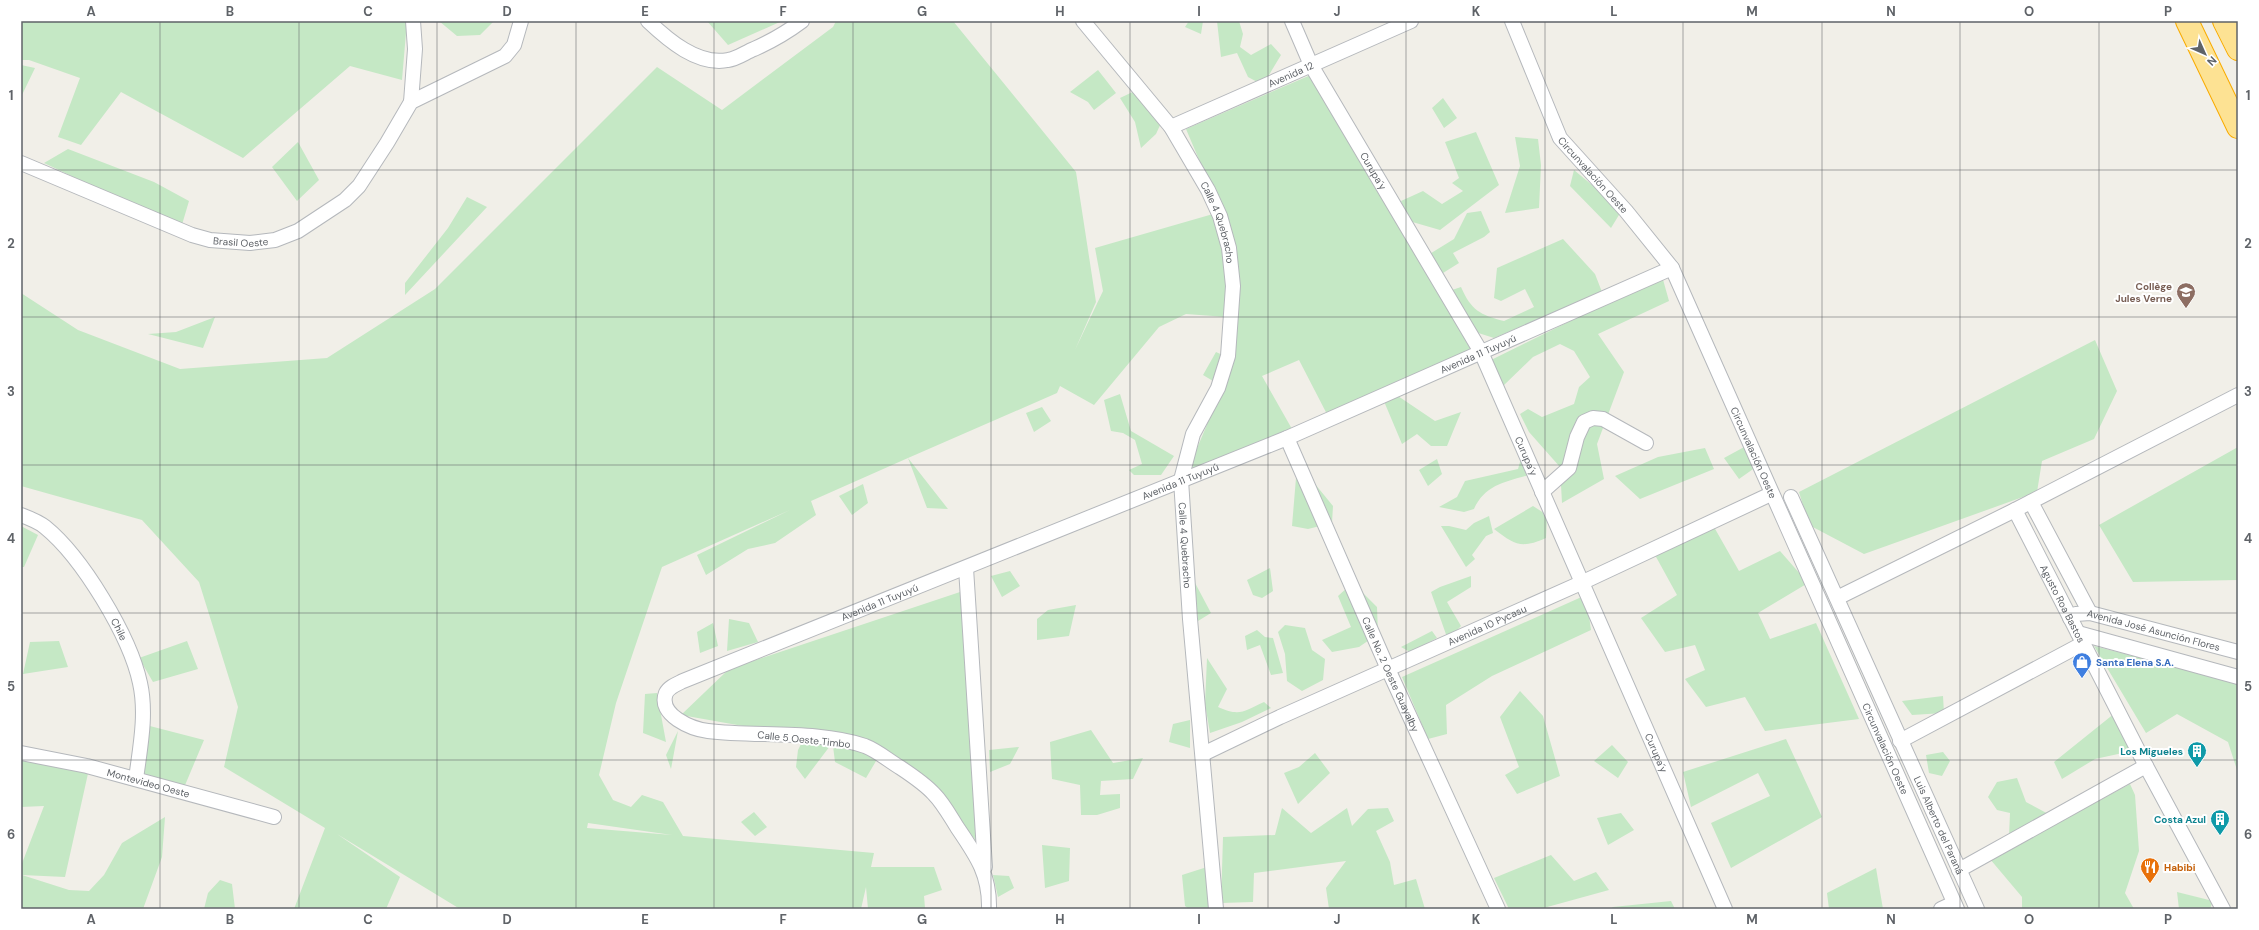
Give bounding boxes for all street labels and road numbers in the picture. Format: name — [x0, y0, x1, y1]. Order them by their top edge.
street label: Avenida 12 — [1266, 59, 1316, 90]
street label: Circunvalación Oeste — [1555, 134, 1631, 216]
street label: Curupa´y — [1357, 150, 1390, 193]
street label: Calle 4 Quebracho — [1197, 179, 1237, 264]
street label: Brasil Oeste — [213, 234, 269, 250]
street label: Avenida 11 Tuyuyú — [1438, 332, 1518, 377]
street label: Circunvalación Oeste — [1728, 405, 1780, 501]
street label: Curupa´y — [1512, 434, 1541, 478]
street label: Avenida 11 Tuyuyú — [1140, 460, 1221, 503]
street label: Calle 4 Quebracho — [1175, 502, 1194, 589]
street label: Agusto Roa Bastos — [2037, 562, 2088, 645]
street label: Avenida 11 Tuyuyú — [839, 581, 920, 624]
street label: Avenida 10 Pycasu — [1446, 602, 1529, 649]
street label: Avenida José Asunción Flores — [2085, 606, 2221, 654]
street label: Calle No. 2 Oeste Guayalby — [1359, 615, 1422, 734]
street label: Chile — [108, 616, 130, 643]
street label: Circunvalación Oeste — [1859, 701, 1911, 797]
street label: Calle 5 Oeste Timbo — [757, 728, 851, 751]
street label: Curupa´y — [1642, 731, 1671, 775]
street label: Montevideo Oeste — [105, 766, 192, 801]
street label: Luis Alberto del Paraná — [1911, 774, 1966, 876]

